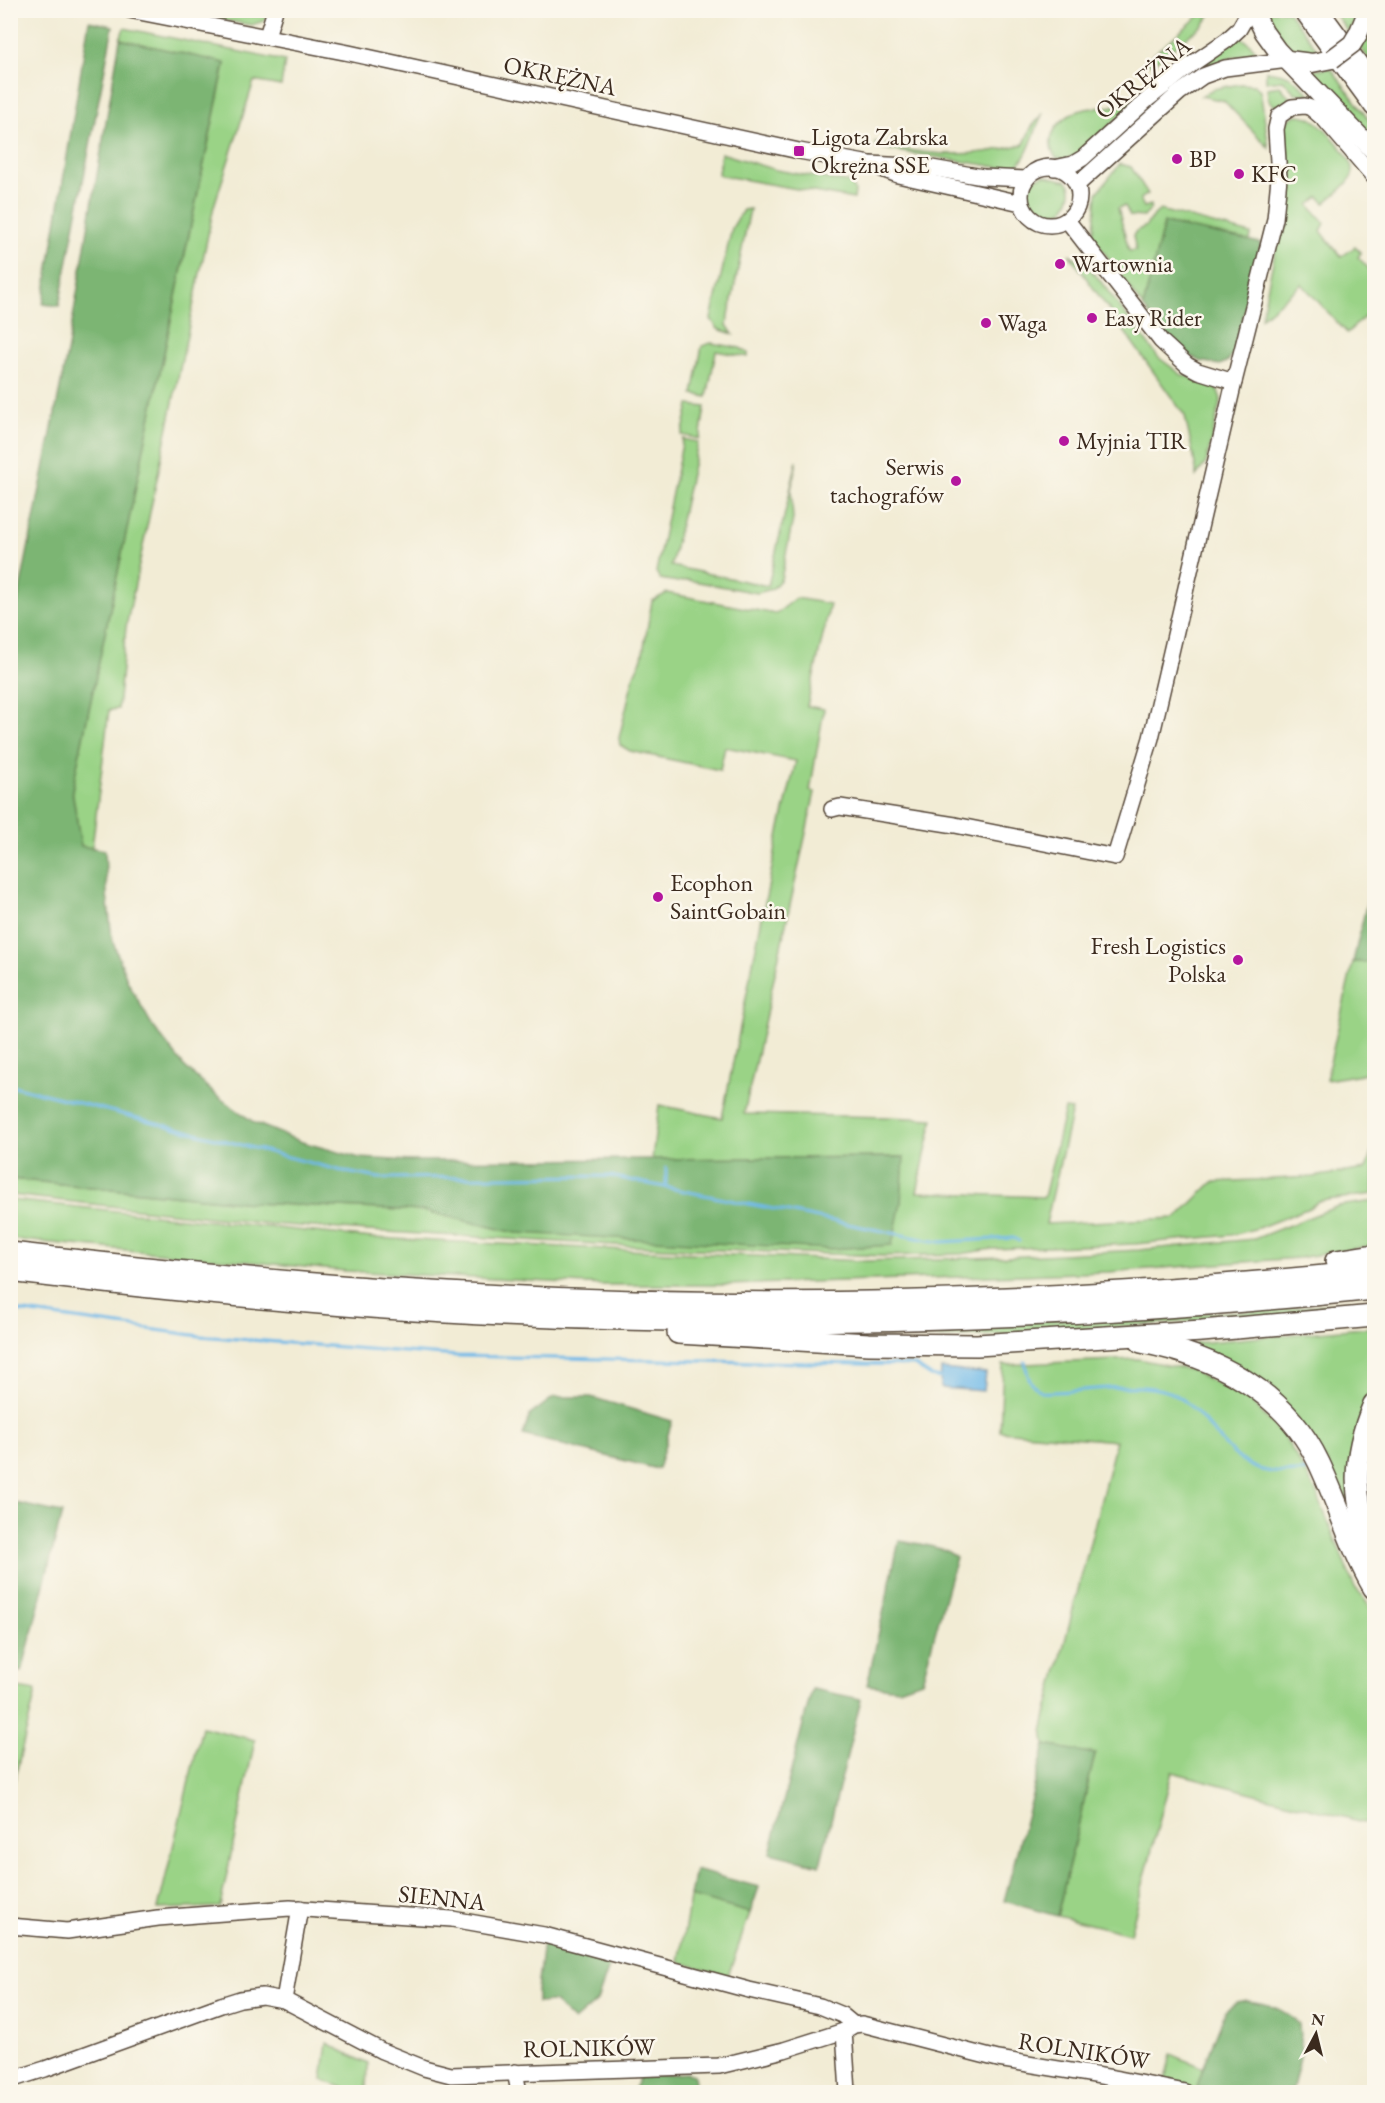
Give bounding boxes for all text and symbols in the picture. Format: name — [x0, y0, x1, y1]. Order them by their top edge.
street label: OKRĘŻNA — [1088, 29, 1197, 126]
street label: OKRĘŻNA — [501, 48, 620, 103]
place label: Ligota Zabrska Okrężna SSE — [811, 121, 949, 180]
place label: BP — [1189, 143, 1216, 174]
marker: Ligota Zabrska Okrężna SSE — [792, 144, 806, 158]
marker: BP — [1170, 152, 1184, 166]
place label: KFC — [1251, 158, 1297, 189]
marker: KFC — [1232, 167, 1246, 181]
place label: Wartownia — [1072, 248, 1173, 279]
marker: Wartownia — [1053, 257, 1067, 271]
place label: Easy Rider — [1104, 302, 1202, 333]
place label: Waga — [998, 307, 1048, 338]
marker: Easy Rider — [1085, 311, 1099, 325]
marker: Waga — [979, 316, 993, 330]
place label: Myjnia TIR — [1076, 425, 1188, 456]
marker: Myjnia TIR — [1057, 434, 1071, 448]
place label: Serwis tachografów — [830, 451, 945, 510]
marker: Serwis tachografów — [949, 474, 963, 488]
place label: Ecophon SaintGobain — [670, 867, 787, 926]
marker: Ecophon SaintGobain — [651, 890, 665, 904]
place label: Fresh Logistics Polska — [1091, 930, 1226, 989]
marker: Fresh Logistics Polska — [1231, 953, 1245, 967]
street label: SIENNA — [397, 1878, 488, 1918]
north arrow — [1286, 2004, 1346, 2064]
text: N — [1310, 2008, 1326, 2031]
street label: ROLNIKÓW — [1016, 2025, 1153, 2076]
street label: ROLNIKÓW — [523, 2031, 656, 2064]

